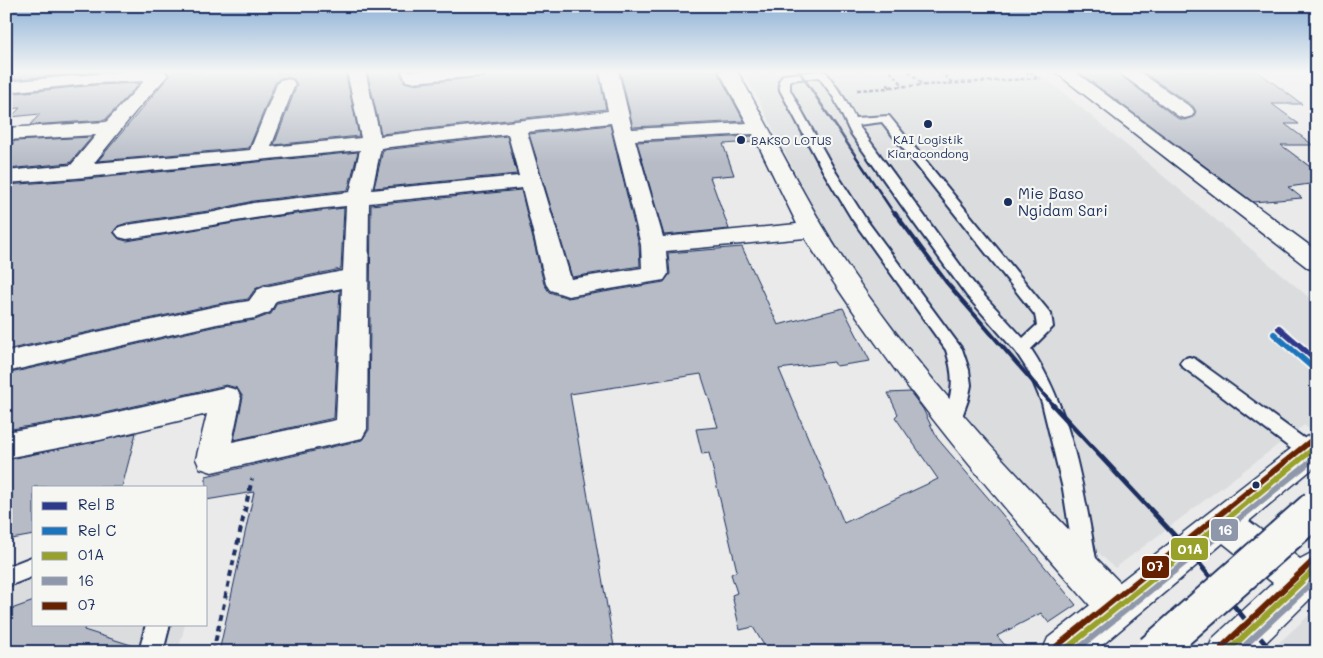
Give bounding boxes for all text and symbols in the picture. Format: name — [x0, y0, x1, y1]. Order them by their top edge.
marker: KAI Logistik Kiaracondong — [922, 118, 934, 130]
place label: KAI Logistik Kiaracondong — [887, 131, 969, 161]
place label: BAKSO LOTUS — [751, 132, 832, 148]
marker: BAKSO LOTUS — [735, 134, 747, 146]
place label: Mie Baso Ngidam Sari — [1018, 183, 1108, 220]
marker: Mie Baso Ngidam Sari — [1002, 196, 1014, 208]
unlabelled marker — [1251, 480, 1261, 490]
legend — [32, 486, 208, 626]
text: Rel B — [78, 494, 115, 514]
line badge: 16 — [1210, 518, 1239, 542]
text: Rel C — [78, 520, 116, 540]
text: 16 — [1218, 520, 1232, 539]
line badge: 01A — [1170, 537, 1209, 561]
text: 01A — [1178, 539, 1203, 558]
text: 01A — [78, 544, 104, 564]
line badge: 07 — [1141, 555, 1170, 579]
text: 07 — [1147, 556, 1164, 575]
text: 16 — [78, 570, 94, 590]
text: 07 — [78, 594, 96, 614]

